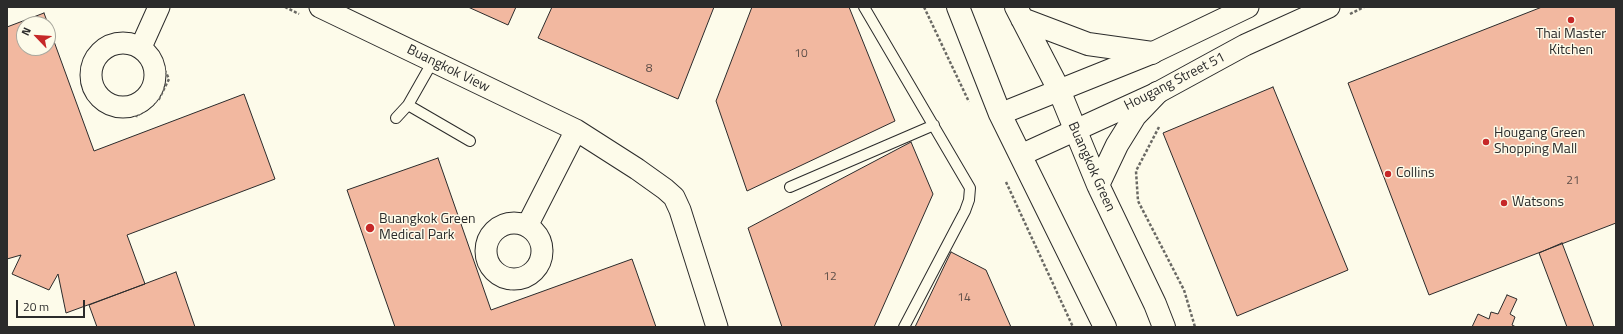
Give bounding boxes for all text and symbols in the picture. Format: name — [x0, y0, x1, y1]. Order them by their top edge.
marker: Thai Master Kitchen — [1566, 15, 1576, 25]
north arrow — [16, 16, 56, 56]
text: N — [17, 25, 35, 38]
place label: Thai Master Kitchen — [1536, 27, 1606, 60]
street label: Buangkok View — [404, 42, 492, 96]
house number: 10 — [794, 47, 808, 61]
street label: Hougang Street 51 — [1122, 49, 1228, 115]
house number: 8 — [646, 62, 652, 76]
street label: Buangkok Green — [1064, 120, 1118, 214]
place label: Hougang Green Shopping Mall — [1494, 126, 1585, 158]
marker: Hougang Green Shopping Mall — [1481, 137, 1491, 147]
place label: Collins — [1396, 166, 1434, 182]
marker: Collins — [1383, 169, 1393, 179]
house number: 21 — [1566, 174, 1580, 188]
place label: Watsons — [1512, 195, 1564, 211]
marker: Watsons — [1499, 198, 1509, 208]
place label: Buangkok Green Medical Park — [379, 212, 475, 244]
marker: Buangkok Green Medical Park — [364, 222, 376, 234]
house number: 12 — [823, 270, 837, 284]
house number: 14 — [957, 291, 971, 305]
scale bar — [18, 292, 87, 318]
text: 20 m — [23, 297, 49, 316]

